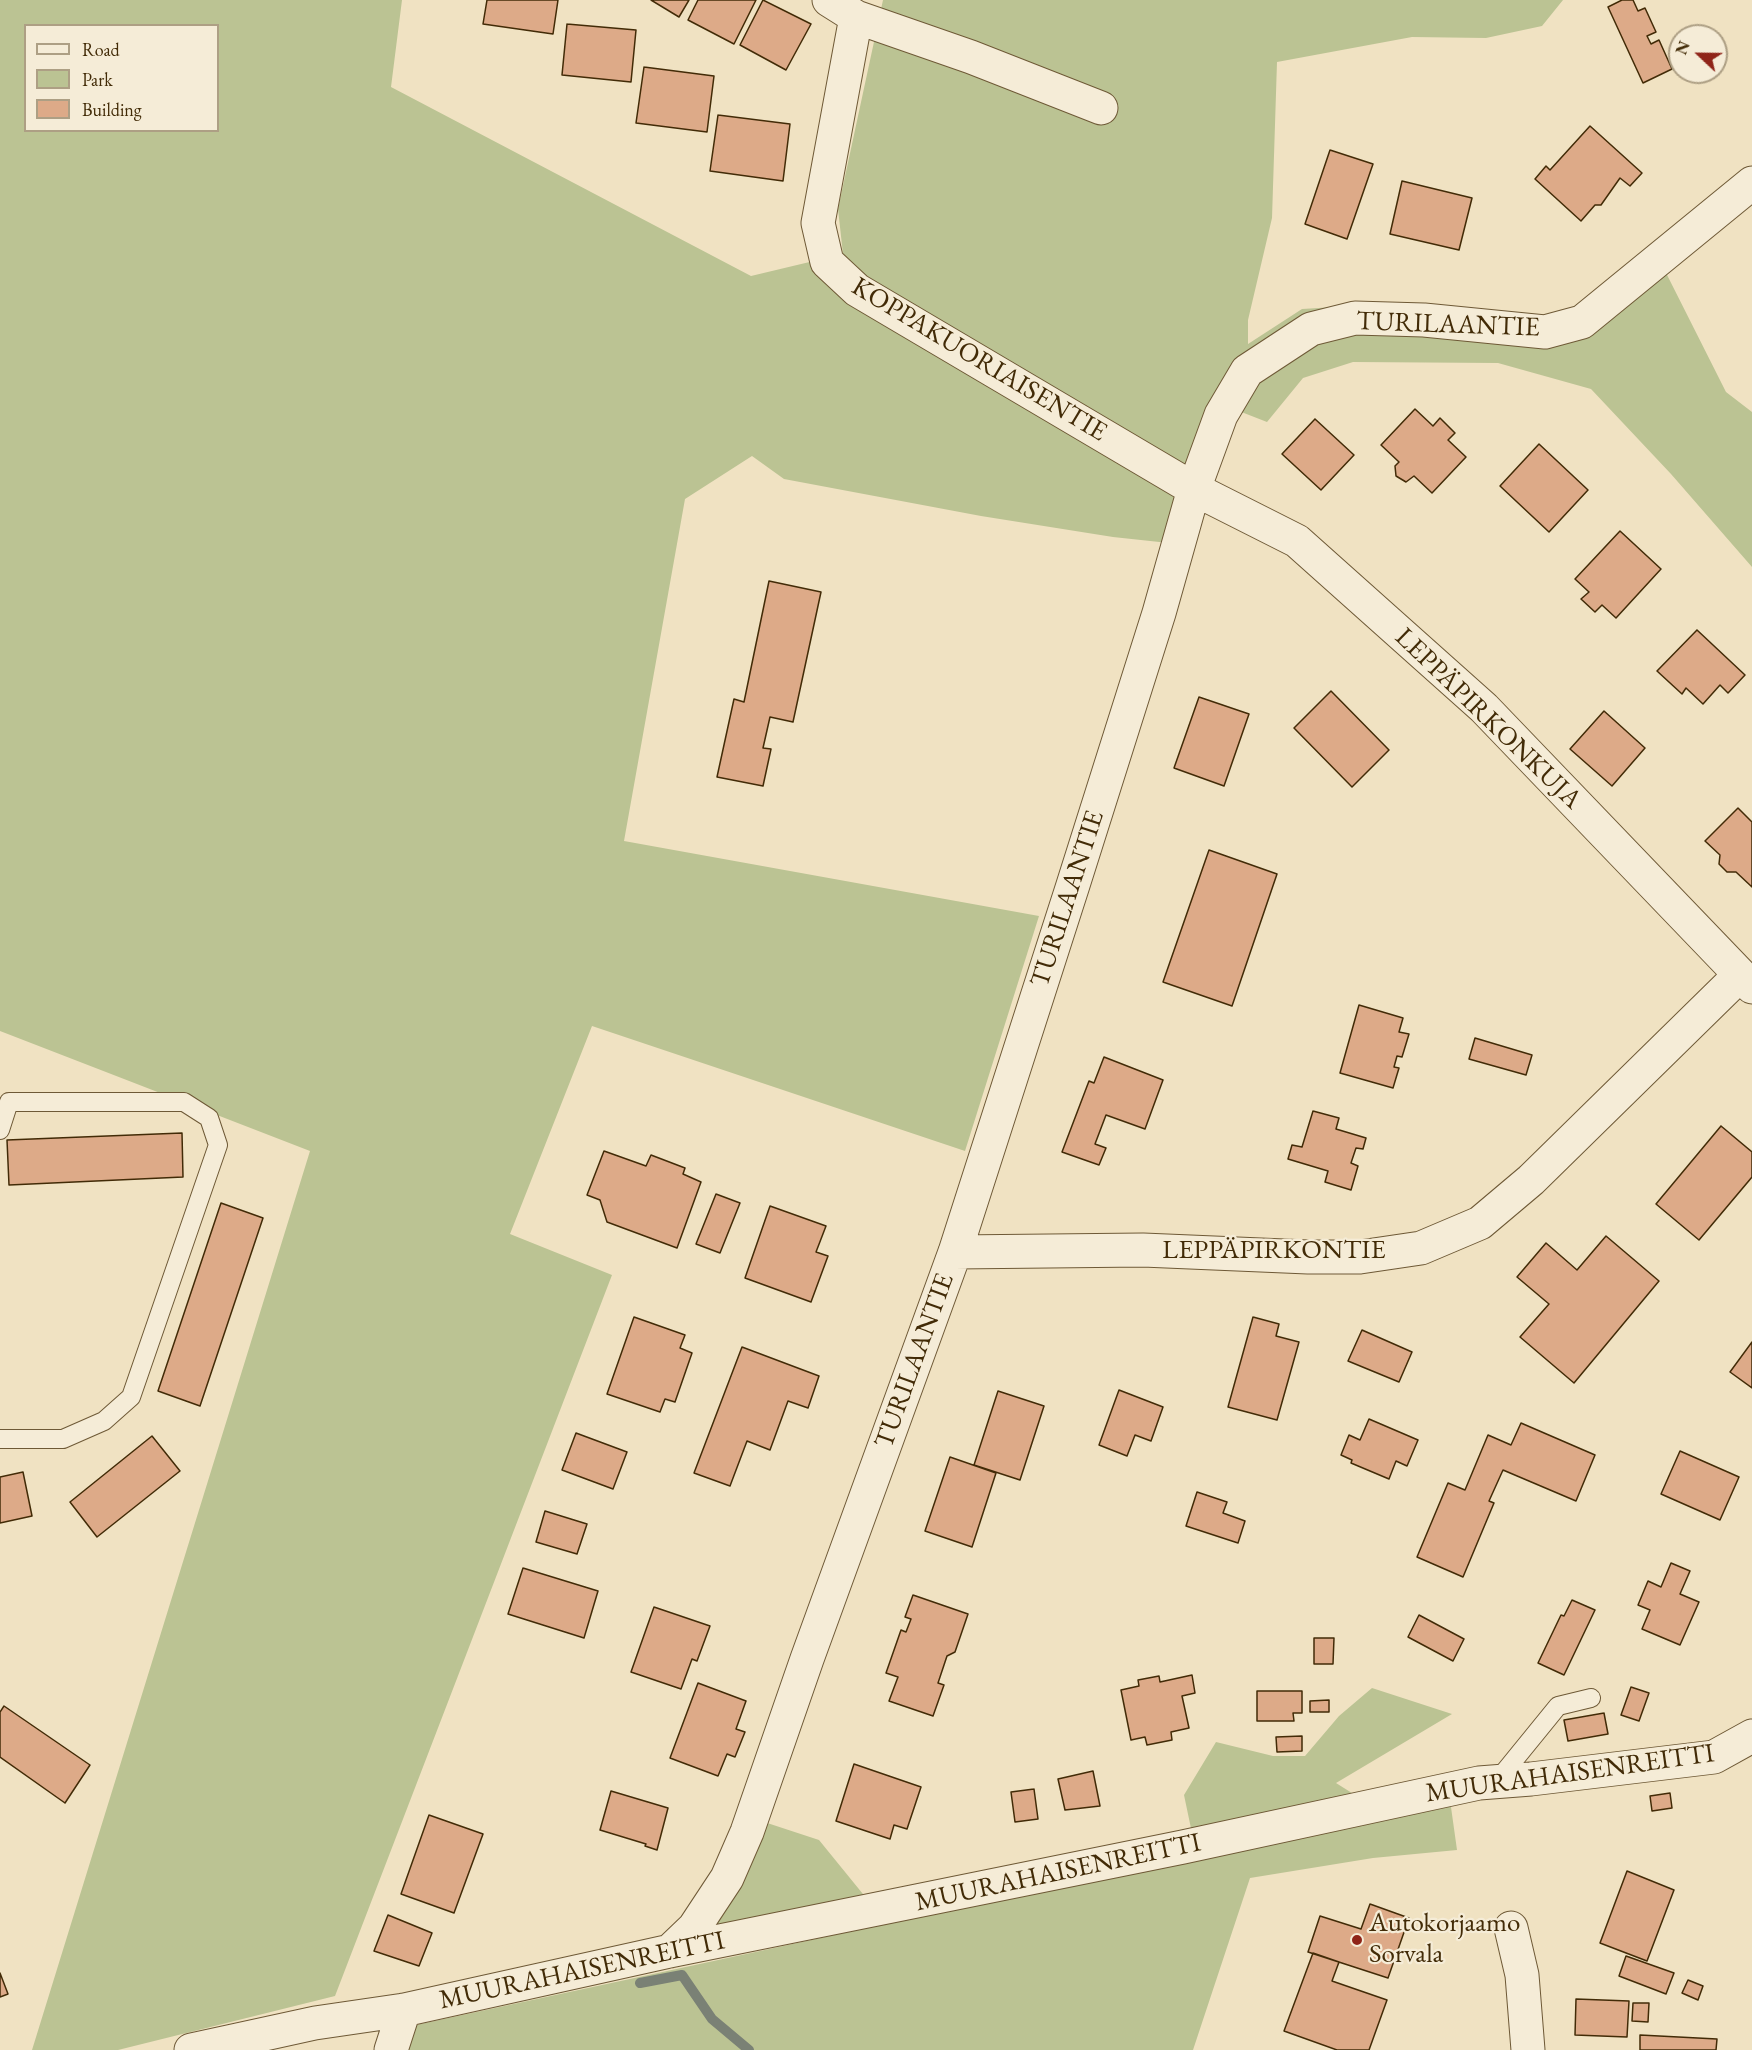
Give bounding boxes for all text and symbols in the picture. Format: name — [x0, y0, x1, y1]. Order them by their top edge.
legend — [24, 24, 219, 132]
north arrow — [1668, 24, 1728, 84]
text: Road — [82, 38, 120, 61]
text: N — [1671, 38, 1695, 58]
text: Park — [82, 68, 113, 91]
text: Building — [82, 98, 142, 121]
street label: KOPPAKUORIAISENTIE — [846, 271, 1112, 449]
street label: TURILAANTIE — [1356, 306, 1540, 344]
street label: LEPPÄPIRKONKUJA — [1388, 622, 1588, 816]
street label: TURILAANTIE — [1024, 807, 1112, 991]
street label: LEPPÄPIRKONTIE — [1162, 1235, 1386, 1267]
street label: TURILAANTIE — [868, 1269, 962, 1453]
street label: MUURAHAISENREITTI — [1424, 1738, 1716, 1810]
street label: MUURAHAISENREITTI — [912, 1827, 1204, 1919]
place label: Autokorjaamo Sorvala — [1369, 1908, 1520, 1971]
street label: MUURAHAISENREITTI — [436, 1925, 728, 2017]
marker: Autokorjaamo Sorvala — [1350, 1933, 1364, 1947]

